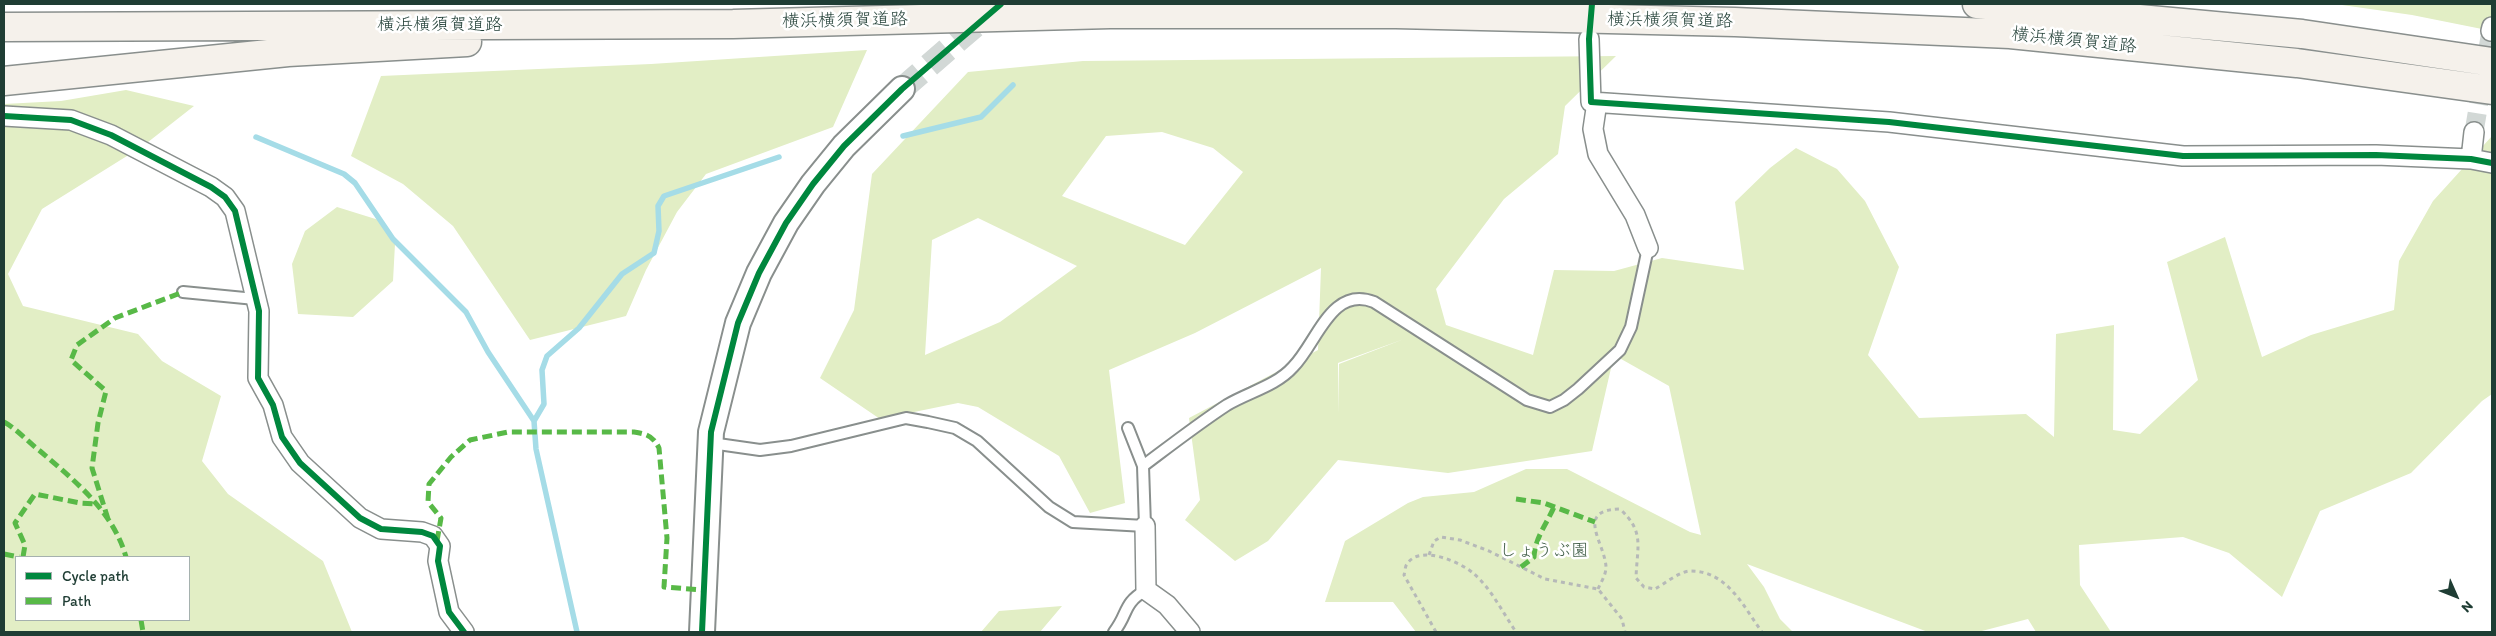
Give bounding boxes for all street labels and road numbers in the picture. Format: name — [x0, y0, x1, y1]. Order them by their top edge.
street label: 横浜横須賀道路 — [782, 9, 908, 33]
street label: 横浜横須賀道路 — [1607, 9, 1733, 33]
street label: 横浜横須賀道路 — [377, 14, 503, 36]
street label: 横浜横須賀道路 — [2010, 24, 2138, 58]

